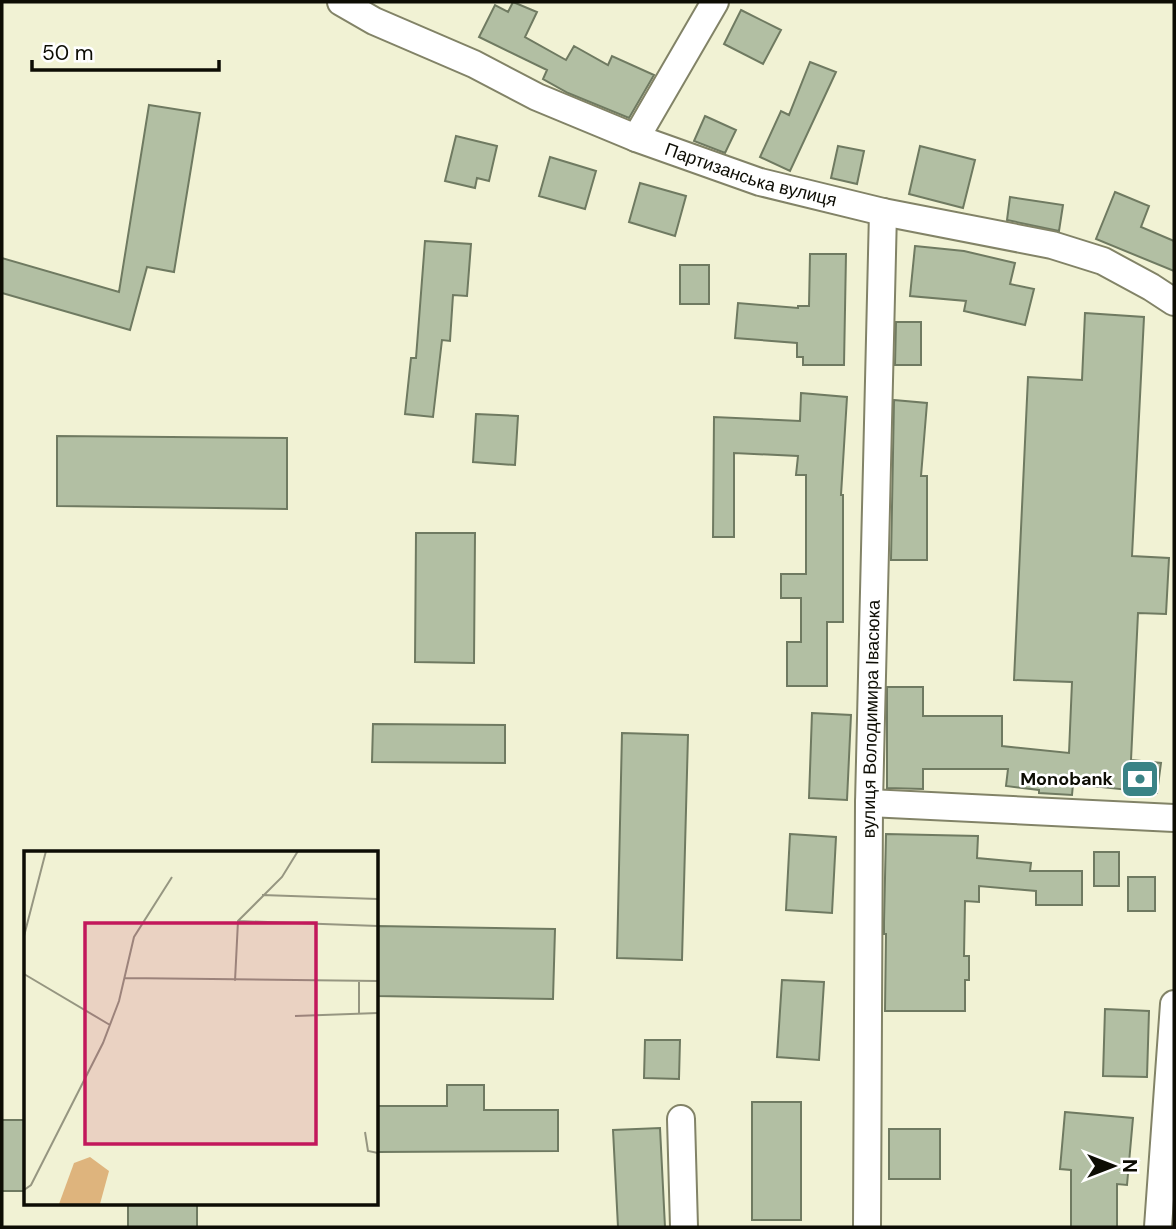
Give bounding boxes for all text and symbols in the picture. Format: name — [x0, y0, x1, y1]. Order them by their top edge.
scale bar — [32, 28, 219, 72]
text: 50 m — [42, 39, 93, 67]
street label: Партизанська вулиця — [661, 137, 839, 212]
street label: вулиця Володимира Івасюка — [857, 599, 886, 838]
bank icon: Monobank — [1119, 758, 1161, 800]
place label: Monobank — [1020, 767, 1114, 791]
inset map — [24, 851, 378, 1204]
north arrow — [1078, 1131, 1148, 1201]
text: N — [1117, 1159, 1142, 1173]

